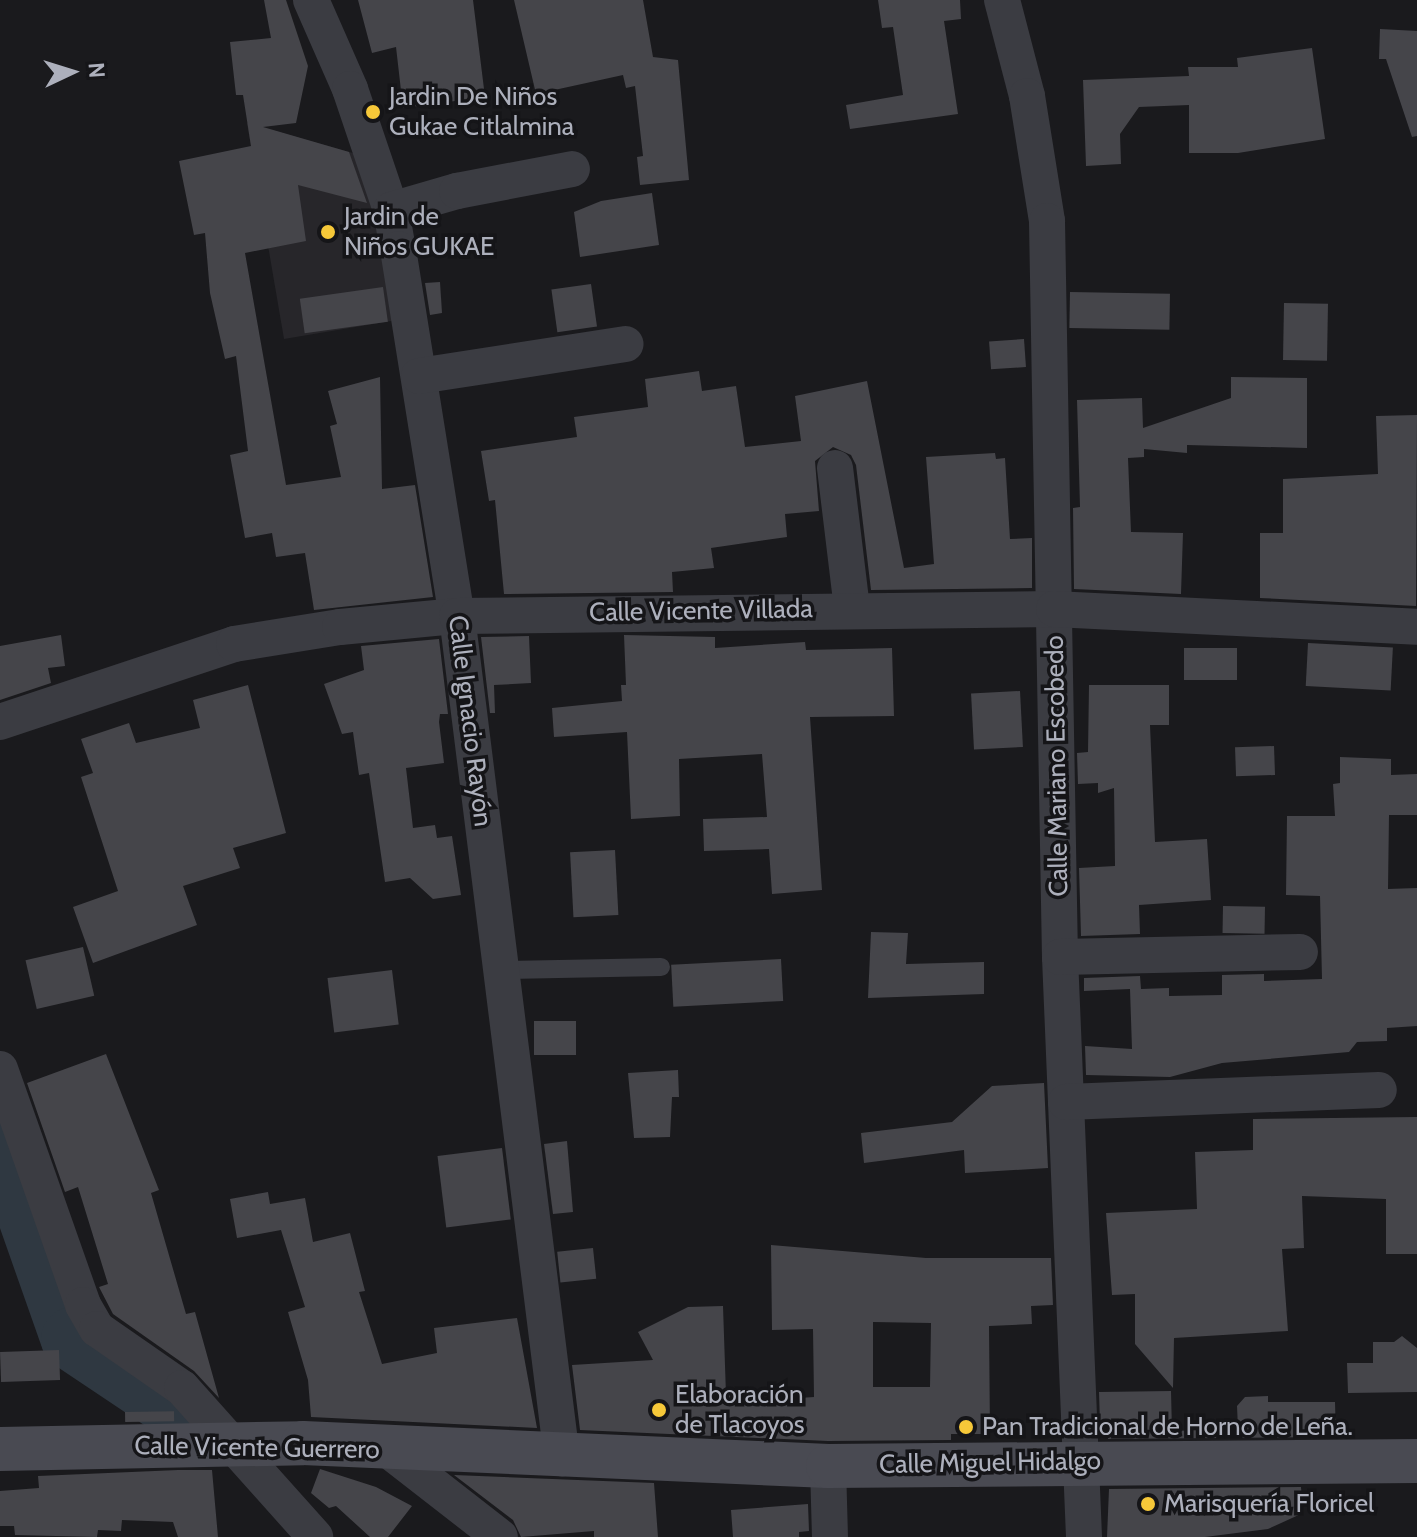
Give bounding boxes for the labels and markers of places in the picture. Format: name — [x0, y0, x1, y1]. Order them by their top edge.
place label: Jardin De Niños Gukae Citlalmina — [389, 81, 574, 142]
marker: Jardin De Niños Gukae Citlalmina — [364, 103, 382, 121]
place label: Jardin de Niños GUKAE — [344, 201, 494, 262]
marker: Jardin de Niños GUKAE — [319, 223, 337, 241]
place label: Elaboración de Tlacoyos — [675, 1379, 804, 1440]
marker: Elaboración de Tlacoyos — [650, 1401, 668, 1419]
place label: Pan Tradicional de Horno de Leña. — [982, 1411, 1353, 1443]
marker: Pan Tradicional de Horno de Leña. — [957, 1418, 975, 1436]
place label: Marisquería Floricel — [1164, 1488, 1374, 1520]
marker: Marisquería Floricel — [1139, 1495, 1157, 1513]

